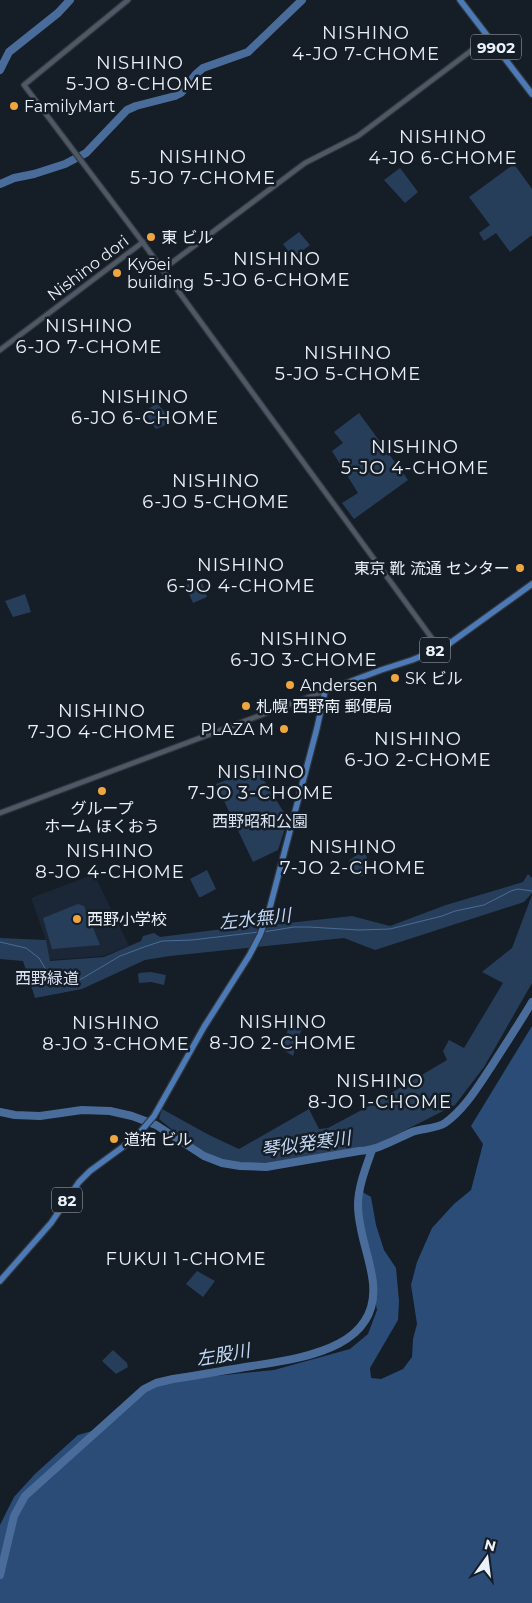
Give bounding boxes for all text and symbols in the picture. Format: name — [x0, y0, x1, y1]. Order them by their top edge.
district label: NISHINO 4-JO 7-CHOME — [292, 22, 440, 65]
road number: 9902 — [471, 34, 521, 60]
district label: NISHINO 5-JO 8-CHOME — [66, 52, 214, 95]
place label: FamilyMart — [24, 97, 116, 116]
marker: FamilyMart — [8, 100, 20, 112]
district label: NISHINO 4-JO 6-CHOME — [368, 126, 518, 169]
district label: NISHINO 5-JO 7-CHOME — [130, 146, 276, 189]
place label: 東 ビル — [161, 228, 213, 247]
street label: Nishino dori — [44, 231, 132, 305]
marker: 東 ビル — [145, 231, 157, 243]
district label: NISHINO 5-JO 6-CHOME — [203, 248, 351, 291]
place label: Kyōei building — [127, 255, 194, 292]
marker: Kyōei building — [111, 267, 123, 279]
district label: NISHINO 6-JO 7-CHOME — [16, 315, 162, 358]
district label: NISHINO 5-JO 5-CHOME — [275, 342, 421, 385]
district label: NISHINO 6-JO 6-CHOME — [71, 386, 219, 429]
district label: NISHINO 5-JO 4-CHOME — [341, 436, 489, 479]
district label: NISHINO 6-JO 5-CHOME — [142, 470, 290, 513]
district label: NISHINO 6-JO 4-CHOME — [166, 554, 316, 597]
place label: 東京 靴 流通 センター — [353, 559, 510, 578]
marker: 東京 靴 流通 センター — [514, 562, 526, 574]
district label: NISHINO 6-JO 3-CHOME — [230, 628, 378, 671]
road number: 82 — [420, 638, 450, 662]
place label: SK ビル — [405, 669, 462, 688]
marker: SK ビル — [389, 672, 401, 684]
place label: Andersen — [300, 676, 377, 695]
marker: Andersen — [284, 679, 296, 691]
place label: 札幌 西野南 郵便局 — [256, 697, 392, 716]
district label: NISHINO 7-JO 4-CHOME — [28, 700, 176, 743]
marker: 札幌 西野南 郵便局 — [240, 700, 252, 712]
place label: PLAZA M — [200, 720, 274, 739]
marker: PLAZA M — [278, 723, 290, 735]
district label: NISHINO 6-JO 2-CHOME — [344, 728, 492, 771]
district label: NISHINO 7-JO 3-CHOME — [188, 761, 334, 804]
marker: グループ ホーム ほくおう — [96, 785, 108, 797]
place label: グループ ホーム ほくおう — [44, 799, 160, 836]
park label: 西野昭和公園 — [212, 812, 308, 831]
district label: NISHINO 7-JO 2-CHOME — [280, 836, 426, 879]
district label: NISHINO 8-JO 4-CHOME — [35, 840, 185, 883]
water label: 左水無川 — [218, 904, 294, 934]
place label: 西野小学校 — [87, 910, 167, 929]
marker: 西野小学校 — [71, 913, 83, 925]
park label: 西野緑道 — [15, 969, 79, 988]
district label: NISHINO 8-JO 2-CHOME — [209, 1011, 357, 1054]
district label: NISHINO 8-JO 3-CHOME — [42, 1012, 190, 1055]
district label: NISHINO 8-JO 1-CHOME — [308, 1070, 452, 1113]
water label: 琴似発寒川 — [260, 1127, 354, 1161]
place label: 道拓 ビル — [124, 1130, 192, 1149]
marker: 道拓 ビル — [108, 1133, 120, 1145]
road number: 82 — [52, 1188, 82, 1212]
district label: FUKUI 1-CHOME — [106, 1248, 266, 1270]
water label: 左股川 — [195, 1339, 253, 1371]
north arrow — [462, 1533, 512, 1583]
text: N — [482, 1535, 498, 1555]

